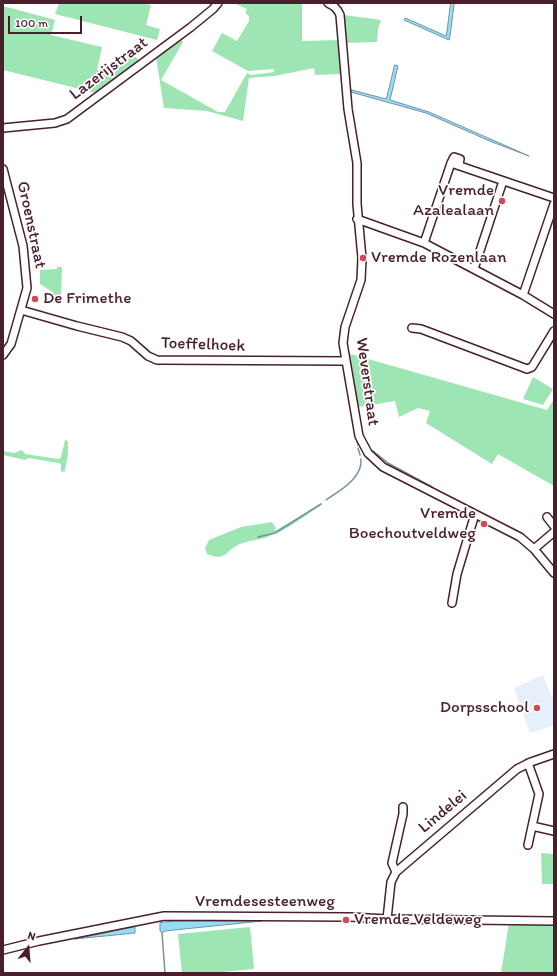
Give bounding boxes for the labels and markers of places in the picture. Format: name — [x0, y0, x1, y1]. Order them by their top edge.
place label: Vremde Azalealaan — [413, 181, 494, 221]
marker: Vremde Azalealaan — [497, 196, 507, 206]
place label: Vremde Rozenlaan — [371, 248, 507, 268]
marker: Vremde Rozenlaan — [358, 253, 368, 263]
place label: De Frimethe — [43, 289, 131, 309]
marker: De Frimethe — [30, 294, 40, 304]
place label: Vremde Boechoutveldweg — [349, 504, 476, 544]
marker: Vremde Boechoutveldweg — [479, 519, 489, 529]
place label: Dorpsschool — [440, 698, 529, 718]
marker: Dorpsschool — [532, 703, 542, 713]
place label: Vremde Veldeweg — [354, 910, 482, 930]
marker: Vremde Veldeweg — [341, 915, 351, 925]

